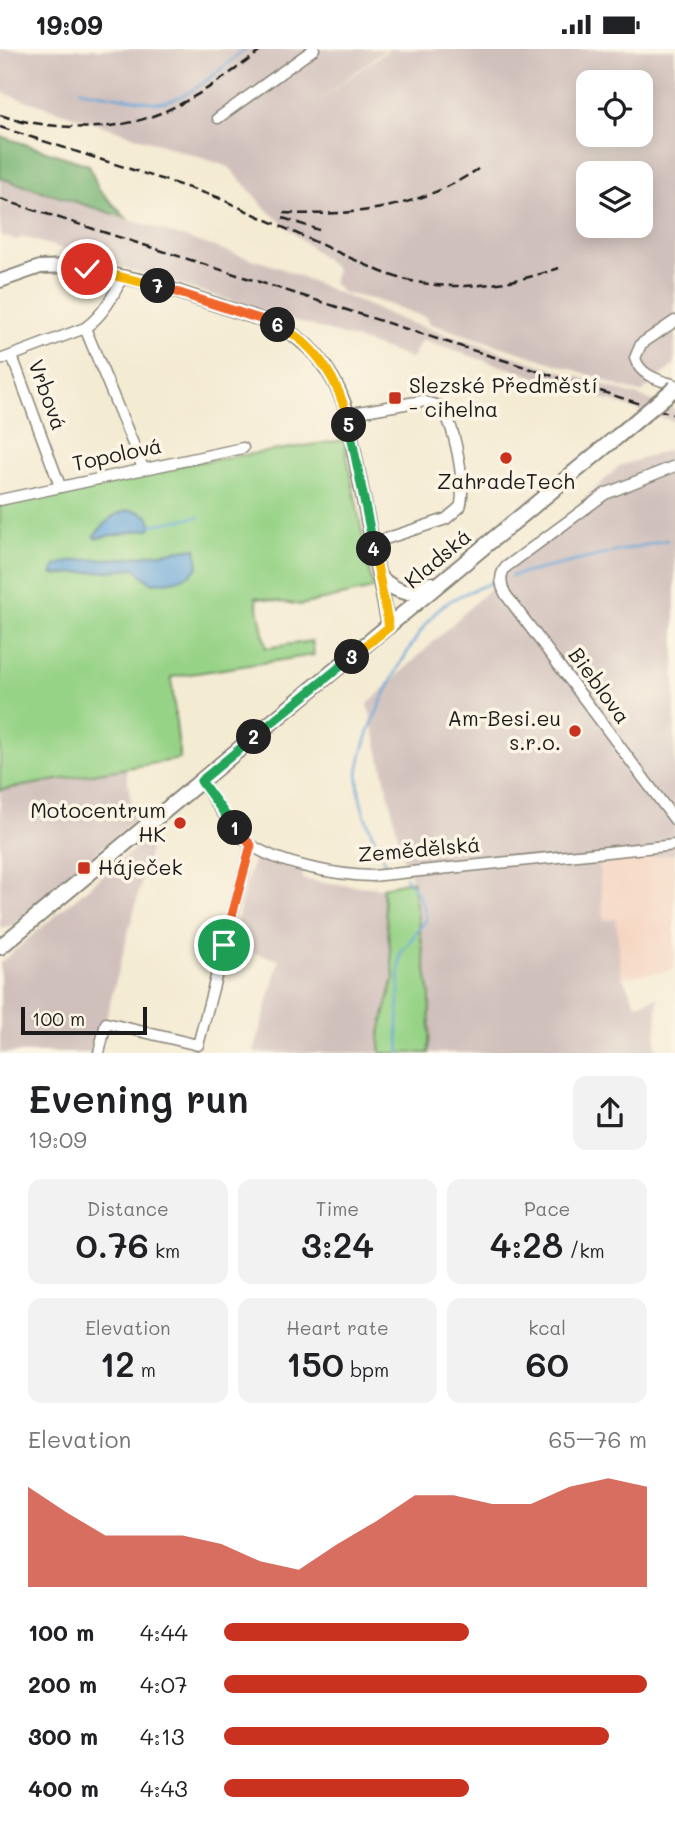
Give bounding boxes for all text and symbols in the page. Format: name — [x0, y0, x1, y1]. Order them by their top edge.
text: 19:09 — [35, 8, 103, 42]
map controls — [576, 70, 653, 238]
button: locate — [576, 70, 653, 147]
button: layers — [576, 161, 653, 238]
pin — [57, 239, 117, 299]
icon: check — [68, 250, 106, 288]
pin: 7 — [140, 268, 176, 303]
text: 7 — [152, 273, 163, 298]
pin: 6 — [260, 307, 296, 343]
text: 6 — [272, 312, 283, 337]
street label: Vrbová — [23, 355, 74, 434]
place label: Slezské Předměstí - cihelna — [409, 371, 598, 422]
marker: Slezské Předměstí - cihelna — [387, 390, 403, 406]
pin: 5 — [332, 407, 366, 443]
text: 5 — [343, 412, 354, 437]
street label: Topolová — [70, 431, 164, 476]
marker: ZahradeTech — [498, 450, 514, 466]
place label: ZahradeTech — [437, 467, 575, 494]
street label: Kladská — [398, 522, 476, 594]
pin: 4 — [356, 531, 392, 567]
text: 4 — [367, 536, 380, 561]
pin: 3 — [334, 639, 370, 675]
street label: Bieblova — [563, 642, 637, 729]
text: 3 — [346, 644, 357, 669]
place label: Am-Besi.eu s.r.o. — [447, 704, 561, 755]
pin: 2 — [236, 719, 272, 755]
marker: Am-Besi.eu s.r.o. — [567, 723, 583, 739]
text: 2 — [248, 724, 259, 749]
place label: Motocentrum HK — [30, 796, 166, 847]
pin: 1 — [218, 811, 252, 845]
marker: Motocentrum HK — [172, 815, 188, 831]
text: 1 — [230, 815, 239, 840]
street label: Zemědělská — [356, 830, 481, 867]
place label: Háječek — [98, 853, 183, 880]
marker: Háječek — [76, 860, 92, 876]
pin — [194, 915, 254, 975]
icon: arrive — [205, 926, 243, 964]
scale bar — [21, 1004, 147, 1036]
text: 100 m — [32, 1006, 85, 1031]
text: Evening run — [28, 1073, 249, 1123]
button: share — [573, 1076, 647, 1150]
text: 19:09 — [28, 1124, 87, 1154]
text: Distance — [87, 1196, 169, 1221]
text: Time — [316, 1196, 359, 1221]
text: Pace — [524, 1196, 570, 1221]
text: 0.76 — [75, 1221, 149, 1267]
text: 3:24 — [301, 1221, 374, 1267]
text: 4:28 — [490, 1221, 563, 1267]
text: km — [149, 1238, 180, 1263]
text: /km — [563, 1238, 605, 1263]
text: Elevation — [85, 1315, 170, 1340]
text: Heart rate — [286, 1315, 389, 1340]
text: kcal — [528, 1315, 566, 1340]
text: 12 — [100, 1340, 135, 1386]
text: 150 — [286, 1340, 344, 1386]
text: 60 — [525, 1340, 569, 1386]
text: m — [135, 1357, 156, 1382]
text: bpm — [344, 1357, 389, 1382]
text: Elevation — [28, 1424, 131, 1454]
text: 65–76 m — [548, 1424, 647, 1454]
text: 100 m — [28, 1617, 94, 1647]
text: 4:44 — [140, 1617, 188, 1647]
text: 200 m — [28, 1669, 97, 1699]
text: 4:07 — [140, 1669, 188, 1699]
text: 300 m — [28, 1721, 98, 1751]
text: 4:13 — [140, 1721, 184, 1751]
text: 400 m — [28, 1773, 99, 1803]
text: 4:43 — [140, 1773, 188, 1803]

